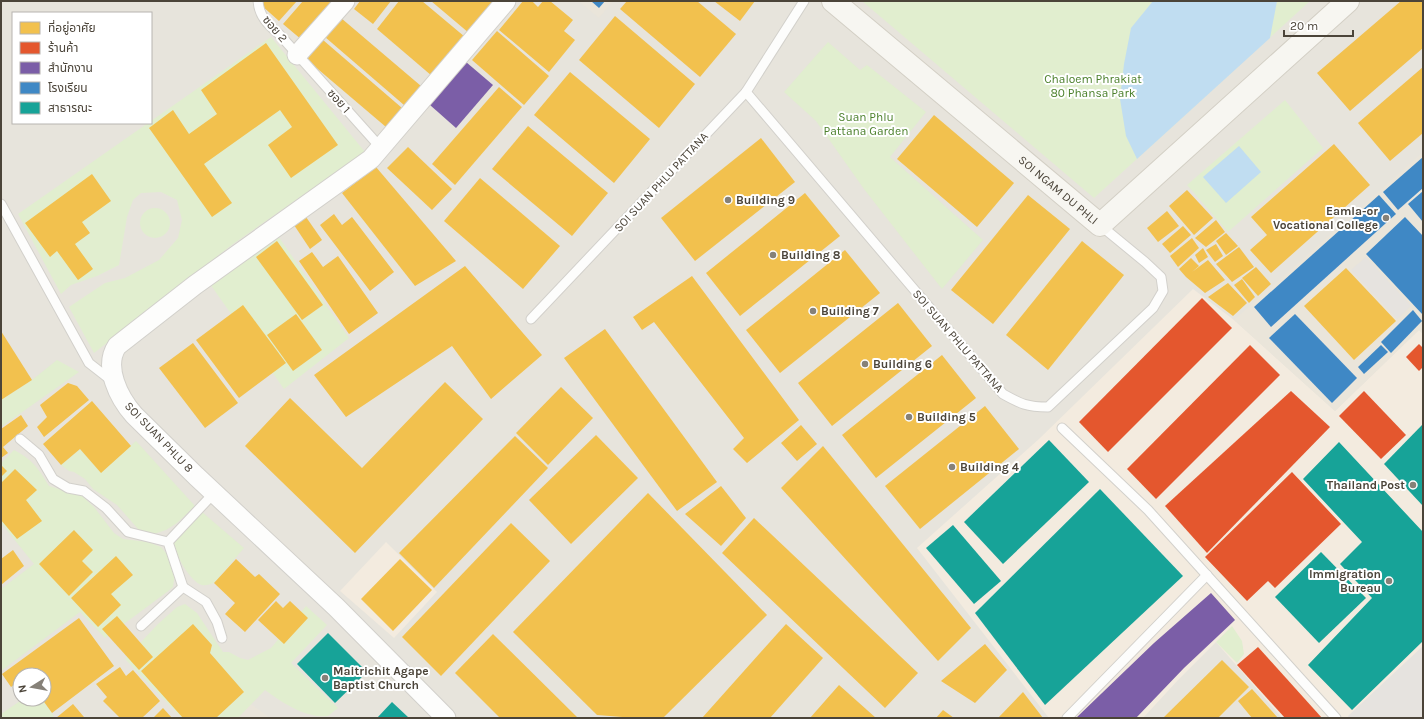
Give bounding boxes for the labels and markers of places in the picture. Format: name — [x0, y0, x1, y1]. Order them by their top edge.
place label: Building 9 — [736, 193, 795, 207]
marker: Building 9 — [723, 195, 733, 205]
place label: Eamla-or Vocational College — [1273, 204, 1378, 232]
marker: Eamla-or Vocational College — [1381, 213, 1391, 223]
place label: Building 8 — [781, 248, 841, 262]
marker: Building 8 — [768, 250, 778, 260]
place label: Building 7 — [821, 304, 879, 318]
marker: Building 7 — [808, 306, 818, 316]
place label: Building 6 — [873, 357, 932, 371]
marker: Building 6 — [860, 359, 870, 369]
place label: Building 5 — [917, 410, 976, 424]
marker: Building 5 — [904, 412, 914, 422]
place label: Building 4 — [960, 460, 1019, 474]
marker: Building 4 — [947, 462, 957, 472]
place label: Thailand Post — [1327, 478, 1405, 492]
marker: Thailand Post — [1408, 480, 1418, 490]
place label: Immigration Bureau — [1309, 567, 1381, 595]
marker: Immigration Bureau — [1384, 576, 1394, 586]
place label: Maitrichit Agape Baptist Church — [333, 664, 429, 692]
marker: Maitrichit Agape Baptist Church — [320, 673, 330, 683]

